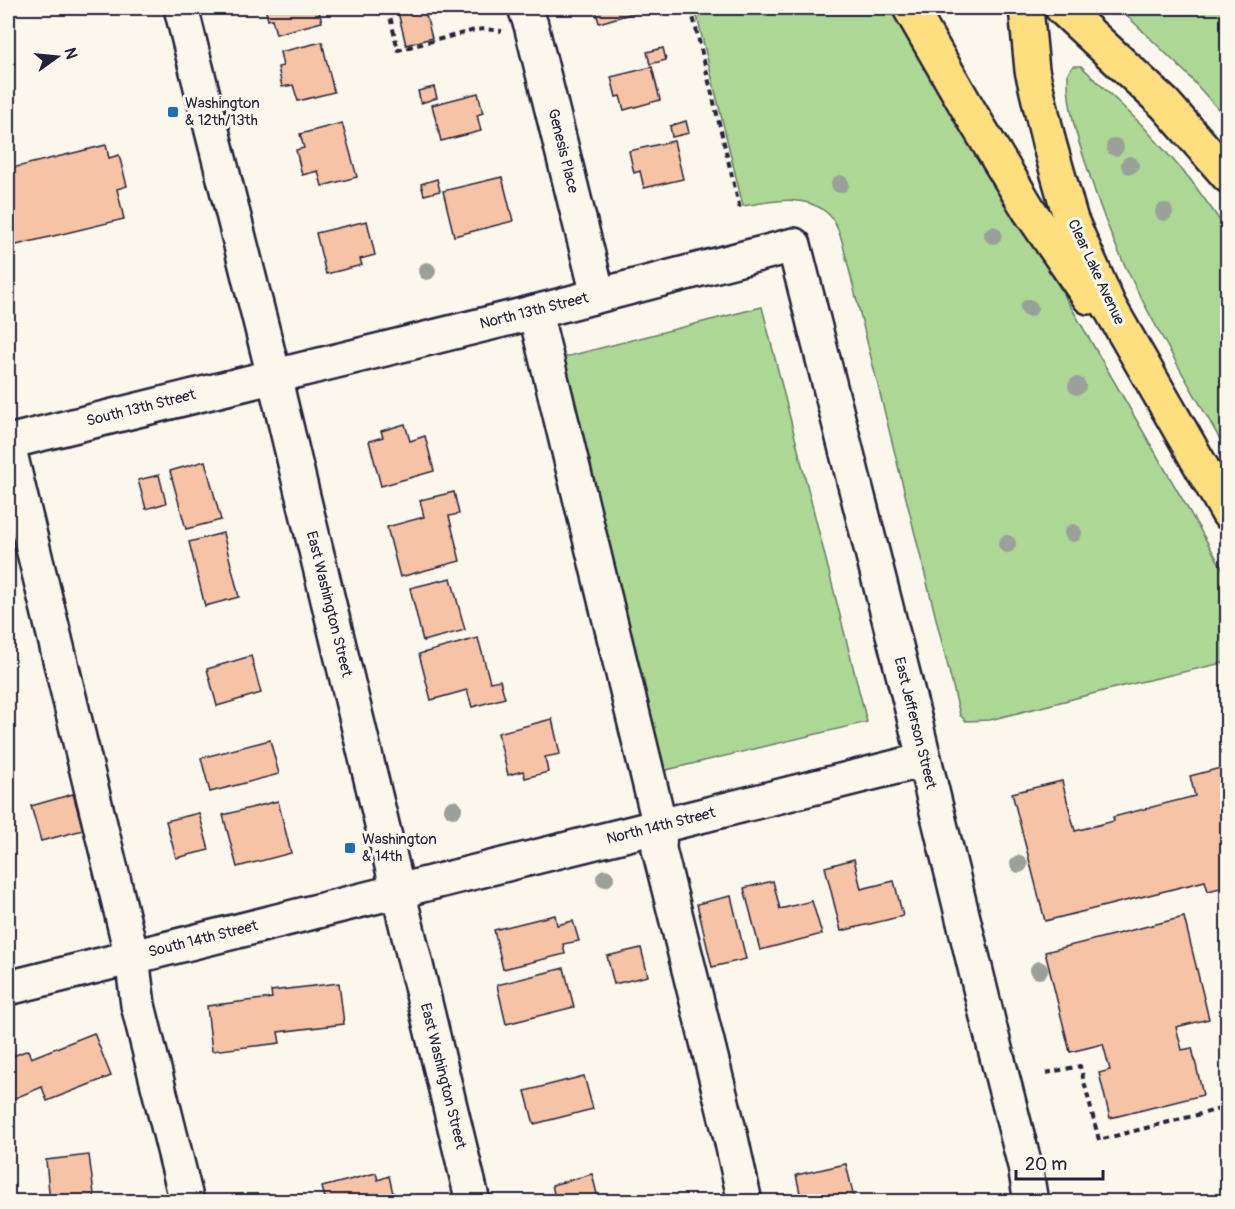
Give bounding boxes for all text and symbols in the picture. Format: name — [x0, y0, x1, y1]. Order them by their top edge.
north arrow — [27, 27, 87, 87]
text: N — [59, 46, 82, 61]
place label: Washington & 12th/13th — [185, 94, 260, 130]
marker: Washington & 12th/13th — [166, 105, 180, 119]
street label: Genesis Place — [543, 107, 583, 196]
street label: Clear Lake Avenue — [1063, 216, 1129, 328]
street label: North 13th Street — [478, 288, 591, 334]
street label: South 13th Street — [84, 385, 199, 431]
street label: East Washington Street — [302, 529, 357, 680]
street label: East Jefferson Street — [889, 655, 941, 792]
street label: North 14th Street — [605, 803, 718, 849]
place label: Washington & 14th — [362, 830, 437, 866]
marker: Washington & 14th — [343, 841, 357, 855]
street label: South 14th Street — [146, 916, 261, 962]
street label: East Washington Street — [416, 1001, 471, 1152]
scale bar — [1016, 1143, 1103, 1181]
text: 20 m — [1025, 1153, 1067, 1176]

